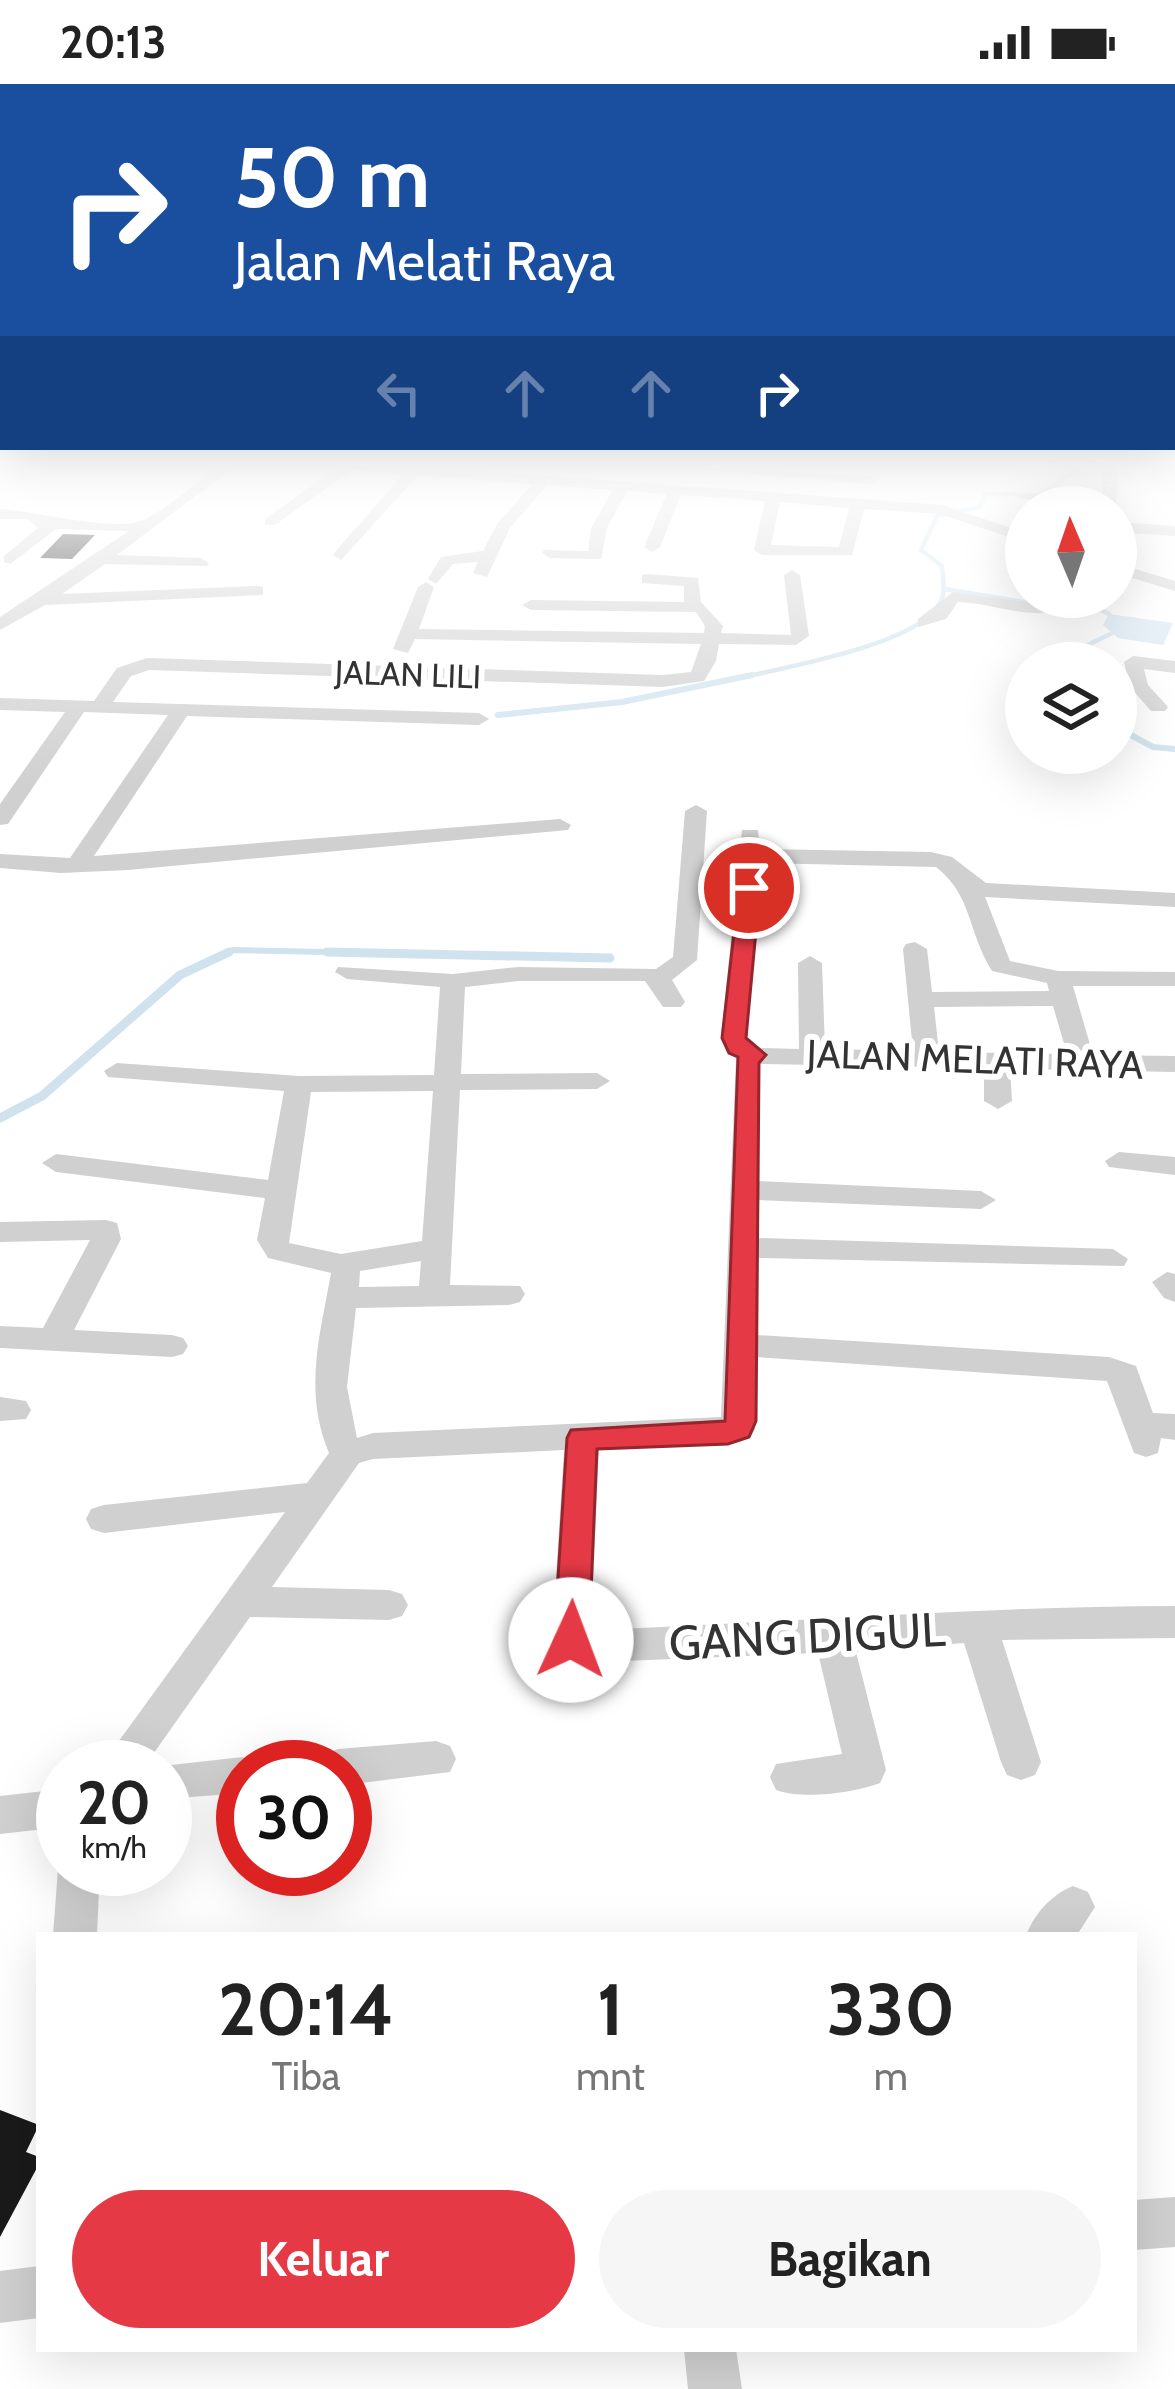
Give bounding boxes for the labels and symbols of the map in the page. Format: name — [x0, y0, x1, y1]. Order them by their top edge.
north arrow — [1005, 486, 1137, 618]
street label: JALAN LILI — [333, 651, 482, 697]
pin — [698, 837, 800, 939]
street label: JALAN MELATI RAYA — [805, 1029, 1144, 1089]
position arrow — [508, 1577, 634, 1703]
street label: GANG DIGUL — [667, 1600, 947, 1672]
speed limit sign: 30 — [216, 1740, 372, 1896]

